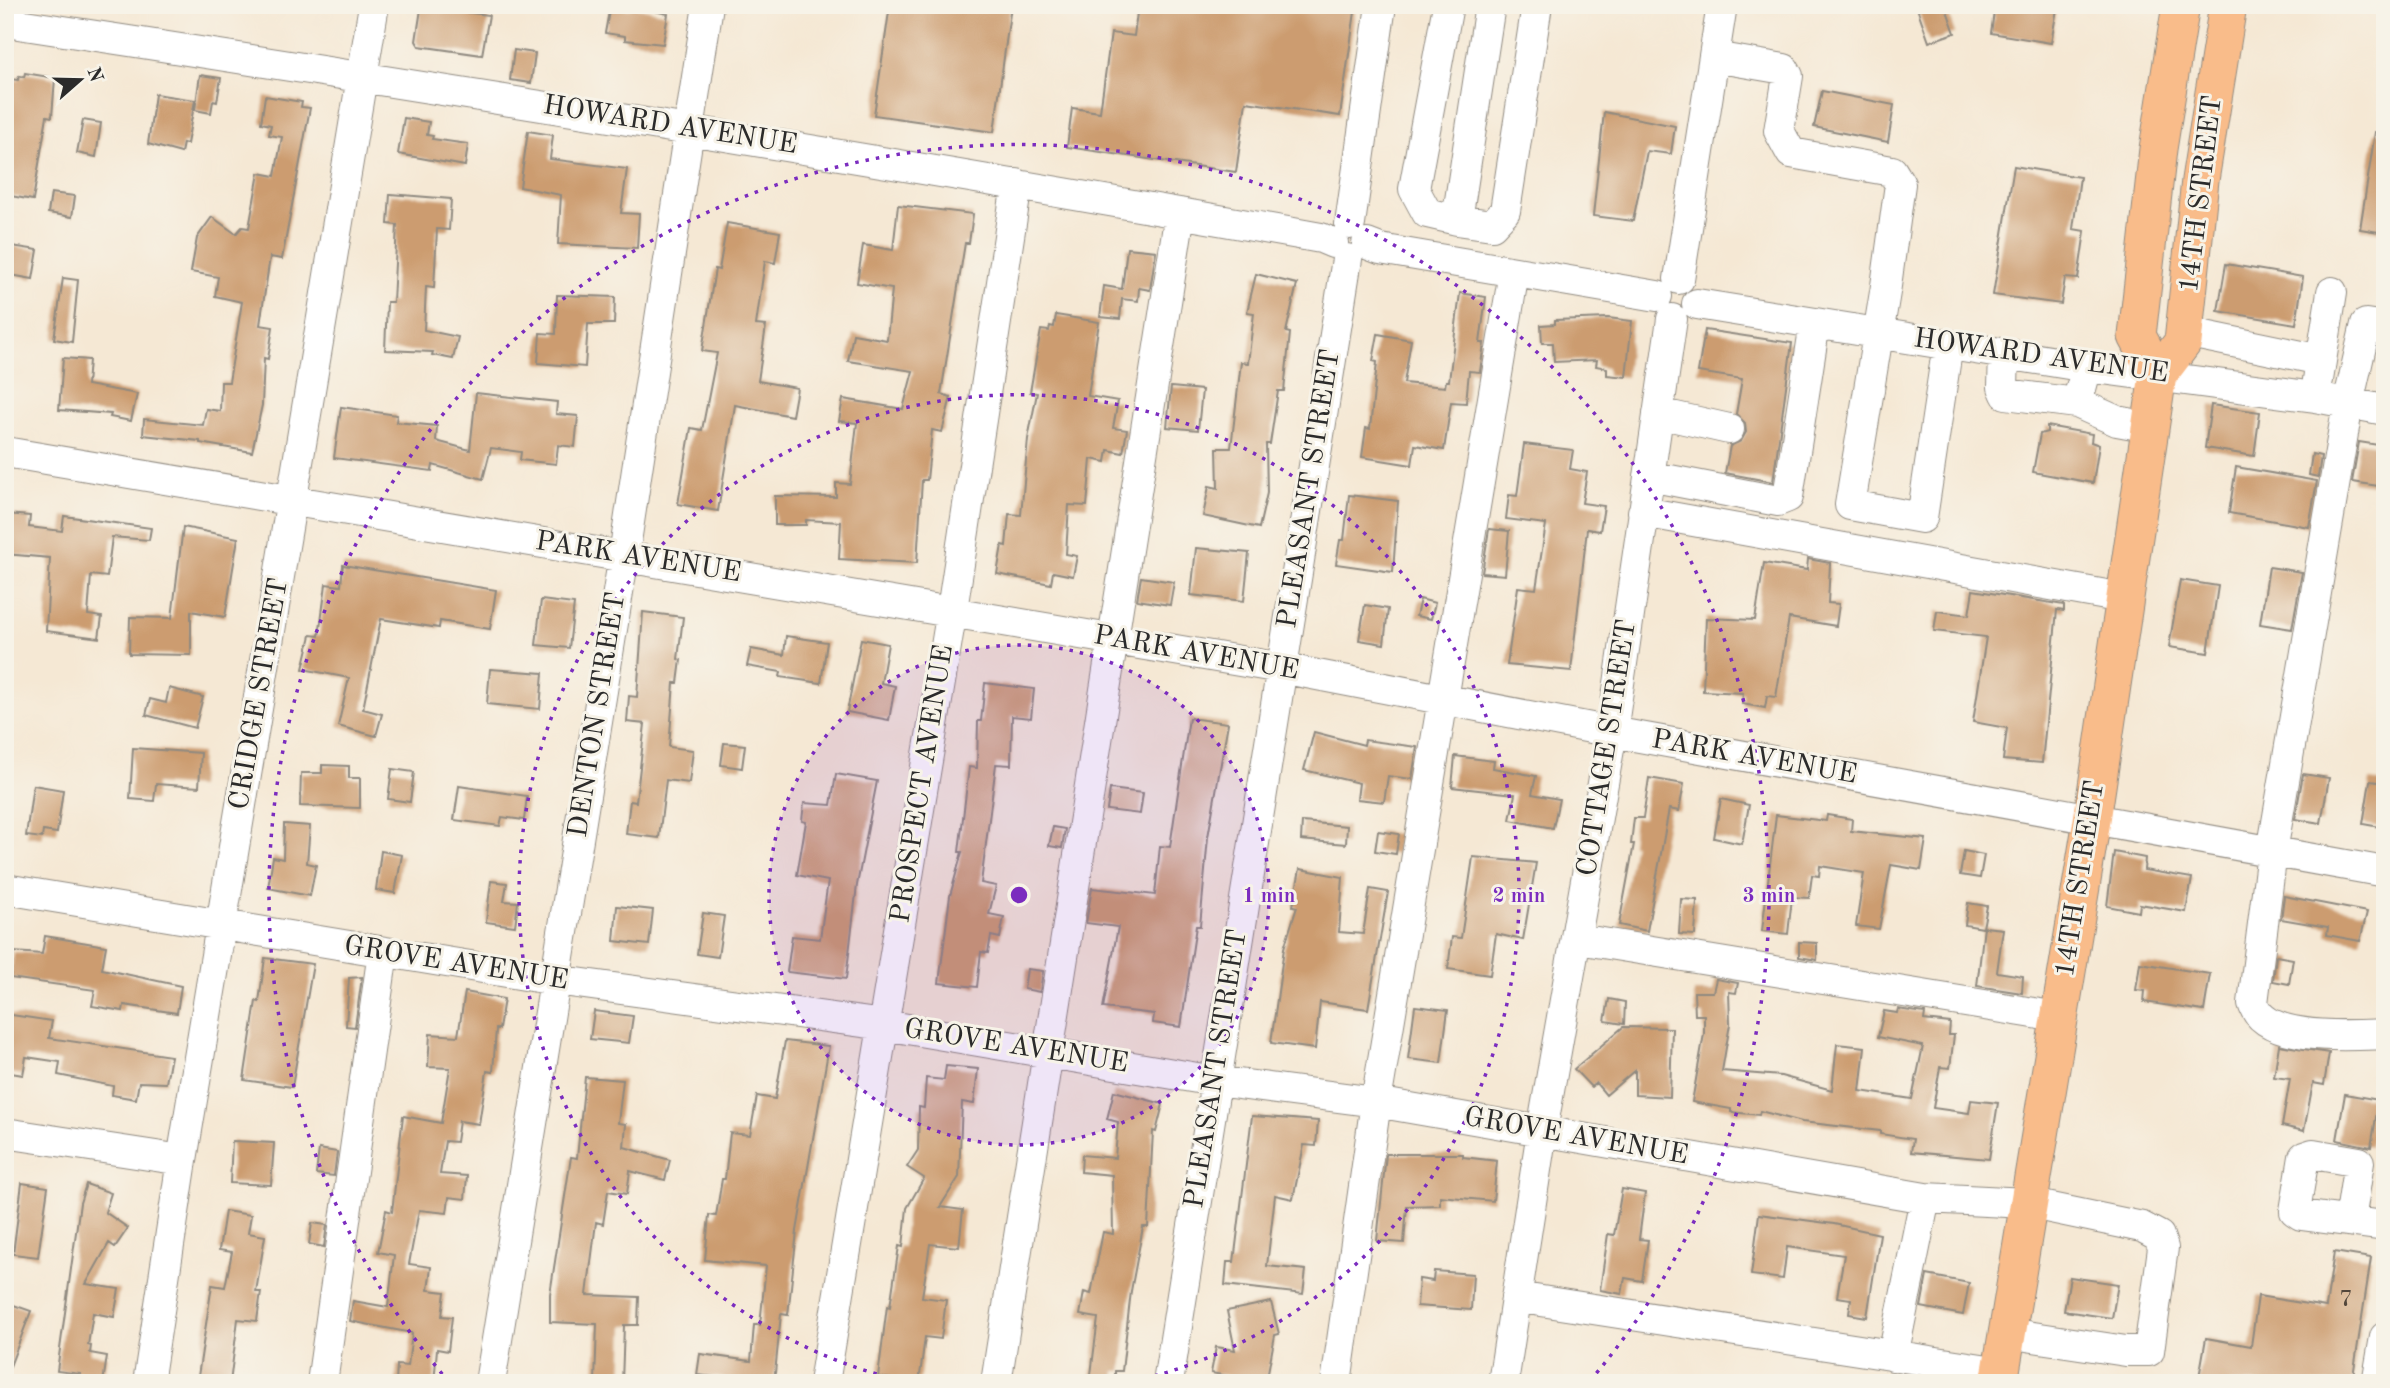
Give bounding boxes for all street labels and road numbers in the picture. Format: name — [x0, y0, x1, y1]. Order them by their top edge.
street label: HOWARD AVENUE — [541, 92, 799, 160]
street label: 14TH STREET — [2176, 94, 2228, 294]
street label: HOWARD AVENUE — [1912, 325, 2170, 389]
street label: PLEASANT STREET — [1274, 348, 1346, 630]
street label: PARK AVENUE — [533, 528, 743, 588]
street label: CRIDGE STREET — [226, 576, 294, 812]
street label: DENTON STREET — [565, 590, 631, 840]
street label: COTTAGE STREET — [1574, 618, 1642, 878]
street label: PARK AVENUE — [1091, 622, 1301, 686]
street label: PROSPECT AVENUE — [887, 643, 959, 925]
street label: PARK AVENUE — [1649, 726, 1859, 790]
street label: 14TH STREET — [2052, 779, 2110, 979]
street label: PLEASANT STREET — [1181, 928, 1253, 1210]
street label: GROVE AVENUE — [342, 932, 570, 996]
street label: GROVE AVENUE — [902, 1015, 1130, 1079]
street label: GROVE AVENUE — [1462, 1104, 1690, 1170]

